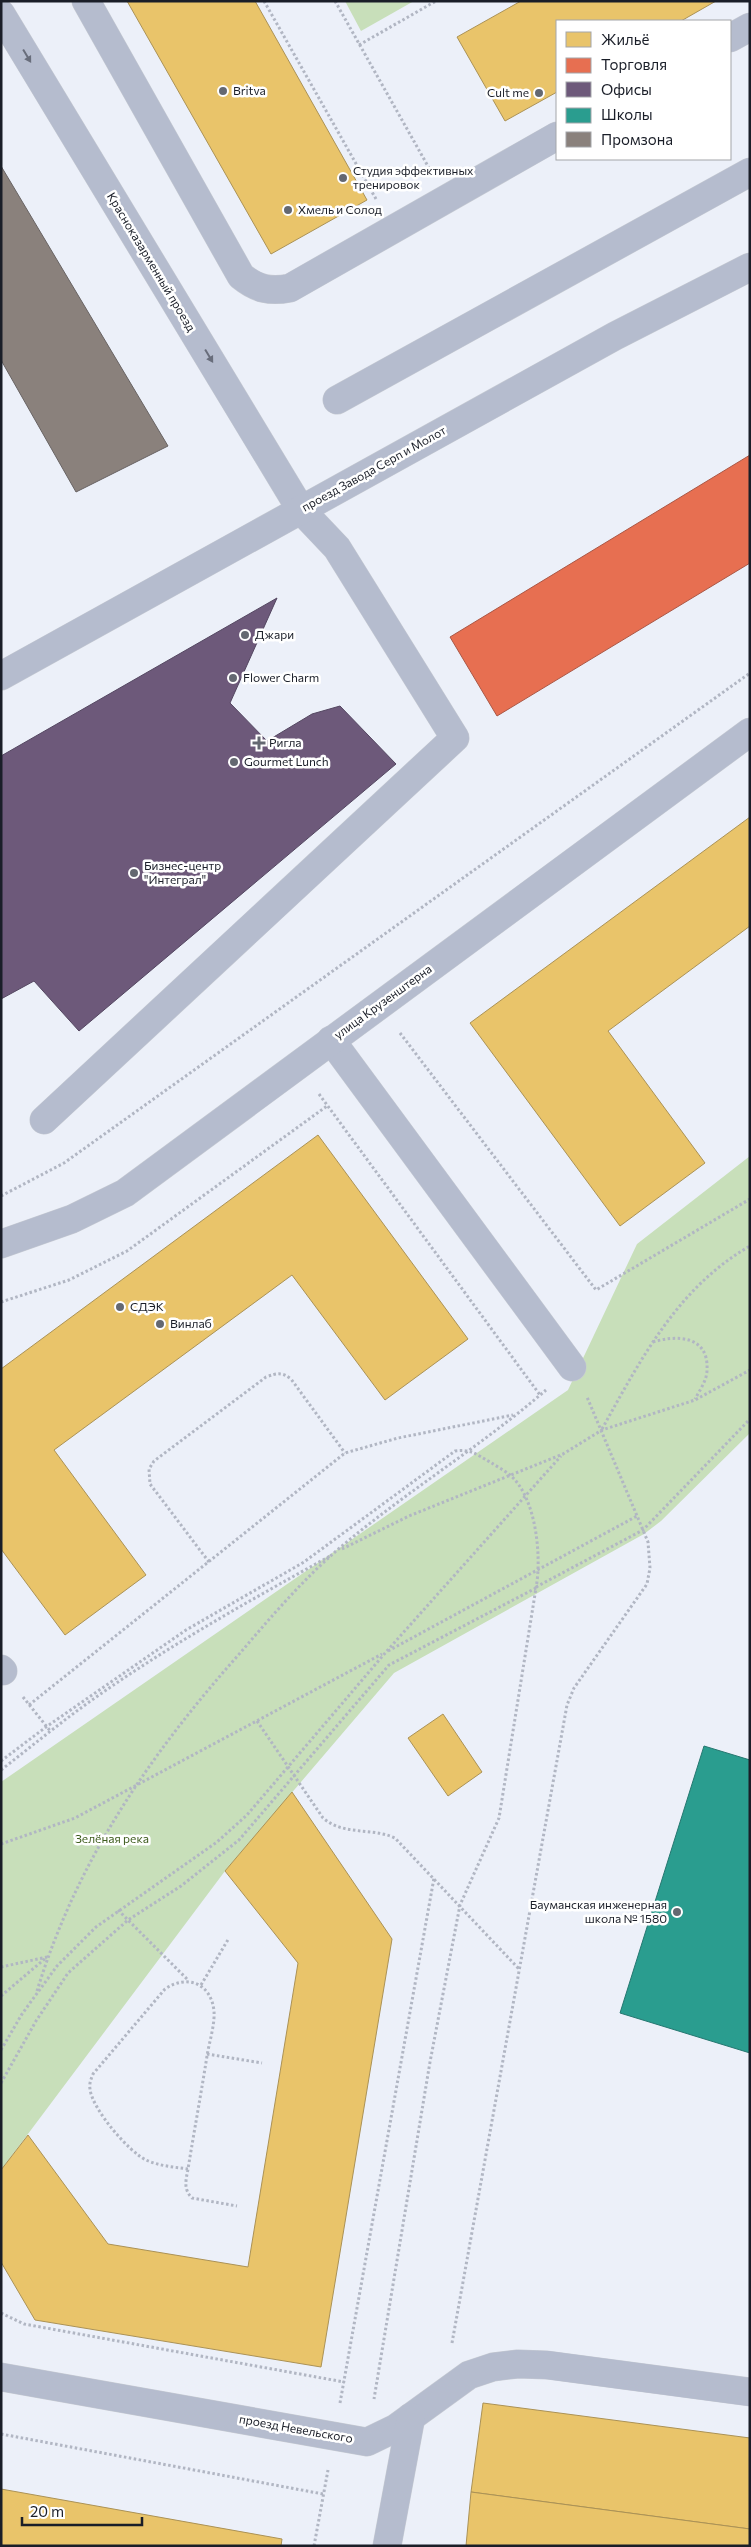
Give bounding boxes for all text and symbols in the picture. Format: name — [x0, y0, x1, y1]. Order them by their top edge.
legend — [556, 20, 731, 160]
text: Жильё — [601, 30, 649, 48]
one-way arrow — [22, 49, 31, 62]
text: Торговля — [601, 55, 667, 73]
text: Офисы — [601, 80, 652, 98]
place label: Britva — [233, 83, 266, 97]
marker: Britva — [217, 85, 229, 97]
place label: Cult me — [487, 85, 529, 99]
marker: Cult me — [533, 87, 545, 99]
text: Школы — [601, 105, 653, 123]
text: Промзона — [601, 130, 673, 148]
place label: Студия эффективных тренировок — [353, 163, 474, 191]
marker: Студия эффективных тренировок — [337, 172, 349, 184]
street label: Красноказарменный проезд — [105, 190, 199, 333]
place label: Хмель и Солод — [298, 202, 382, 216]
marker: Хмель и Солод — [282, 204, 294, 216]
one-way arrow — [204, 350, 213, 363]
street label: проезд Завода Серп и Молот — [299, 422, 448, 514]
place label: Джари — [255, 627, 294, 641]
marker: Джари — [239, 629, 251, 641]
place label: Flower Charm — [243, 670, 319, 684]
marker: Flower Charm — [227, 672, 239, 684]
place label: Ригла — [269, 735, 302, 749]
marker: Ригла — [253, 737, 265, 749]
place label: Gourmet Lunch — [244, 754, 329, 768]
marker: Gourmet Lunch — [228, 756, 240, 768]
place label: Бизнес-центр "Интеграл" — [144, 858, 221, 886]
marker: Бизнес-центр "Интеграл" — [128, 867, 140, 879]
street label: улица Крузенштерна — [331, 961, 434, 1041]
place label: СДЭК — [130, 1299, 164, 1313]
marker: СДЭК — [114, 1301, 126, 1313]
place label: Винлаб — [170, 1316, 212, 1330]
marker: Винлаб — [154, 1318, 166, 1330]
park label: Зелёная река — [75, 1831, 149, 1845]
place label: Бауманская инженерная школа № 1580 — [530, 1897, 667, 1925]
marker: Бауманская инженерная школа № 1580 — [671, 1906, 683, 1918]
street label: проезд Невельского — [238, 2411, 354, 2445]
scale bar — [22, 2494, 142, 2526]
text: 20 m — [30, 2502, 64, 2520]

